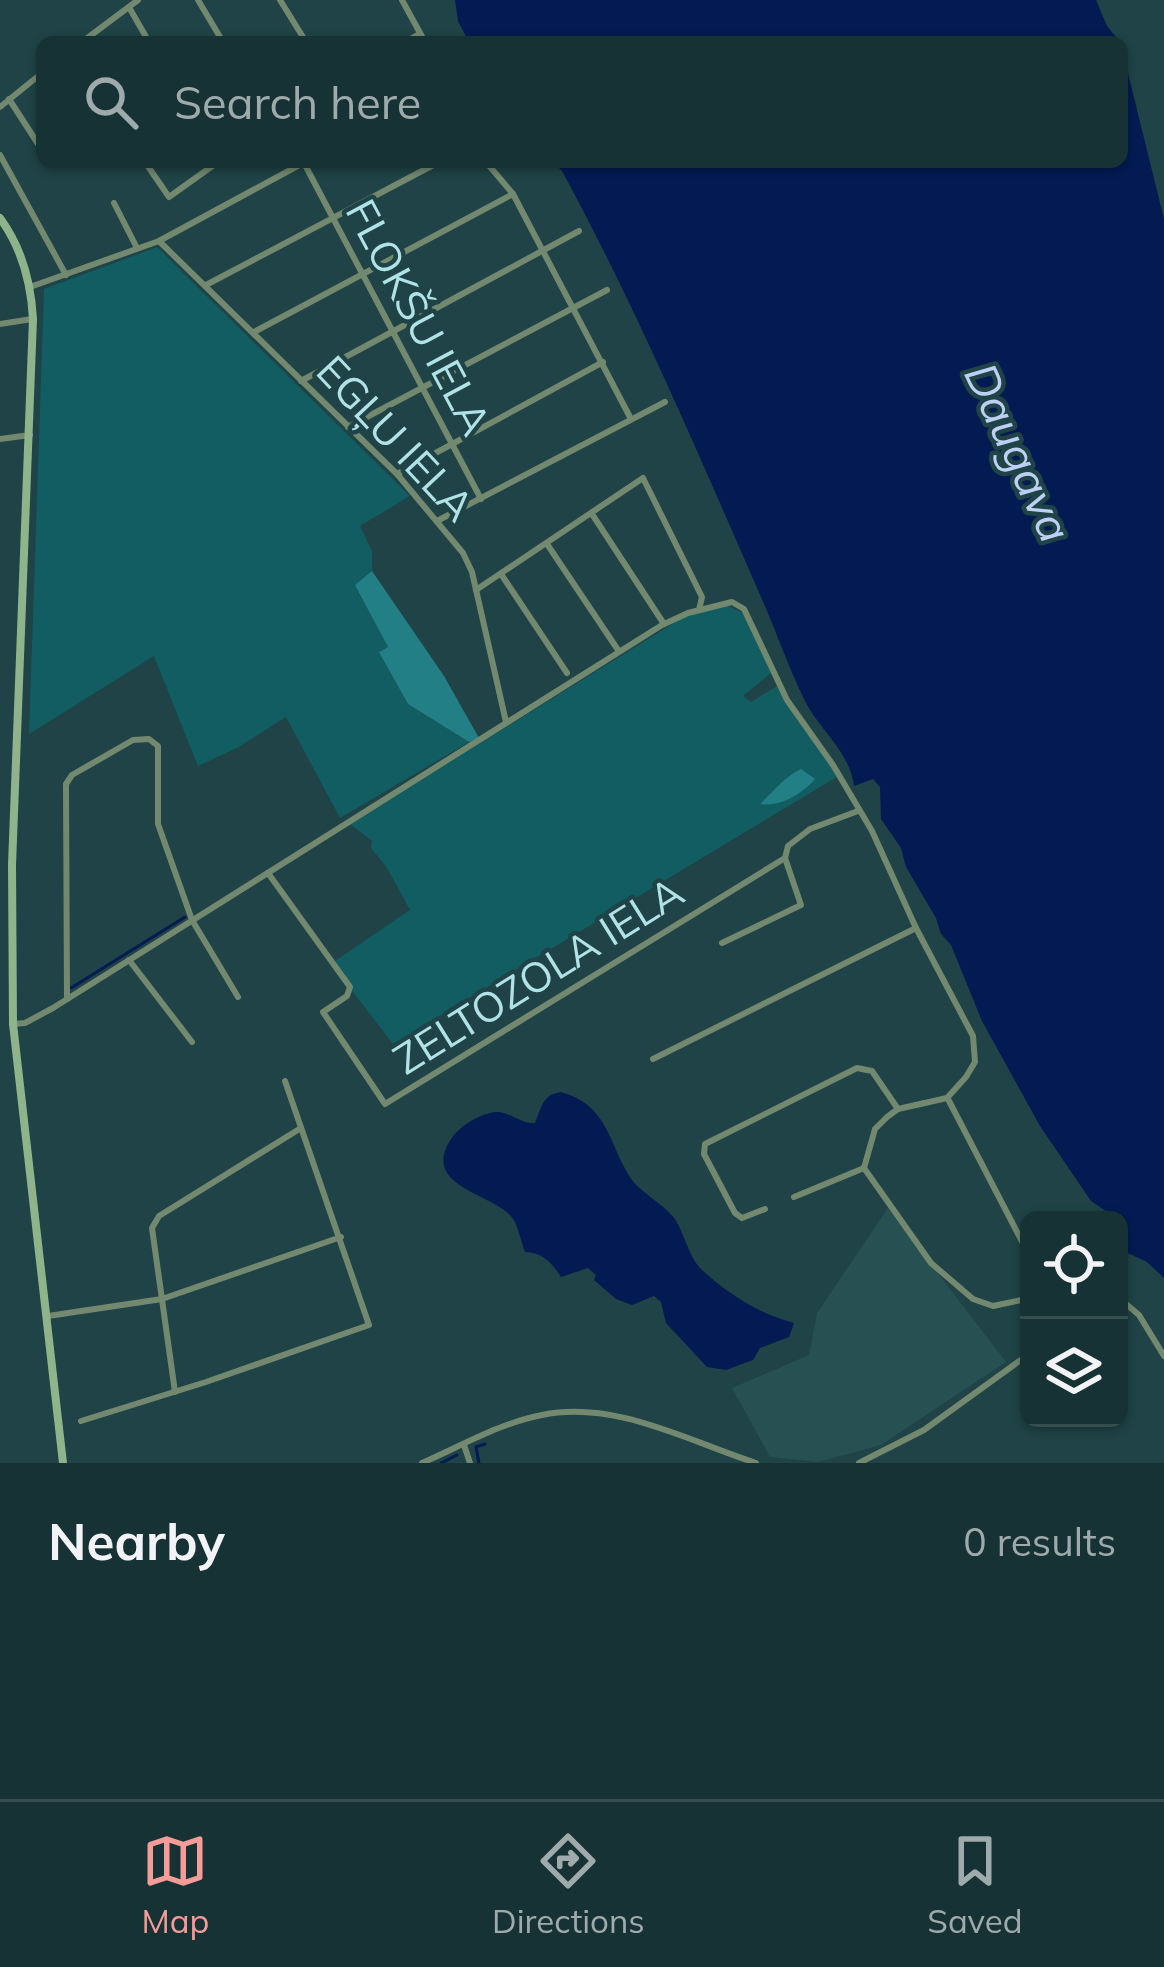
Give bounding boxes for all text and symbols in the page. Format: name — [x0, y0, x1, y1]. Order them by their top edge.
search box — [36, 36, 1128, 168]
icon: search — [78, 69, 144, 135]
text: Search here — [174, 74, 421, 130]
street label: FLOKŠU IELA — [335, 190, 503, 444]
street label: EGĻU IELA — [305, 344, 486, 533]
water label: Daugava — [953, 354, 1085, 550]
street label: ZELTOZOLA IELA — [383, 865, 693, 1085]
map controls — [1020, 1211, 1128, 1427]
button: locate — [1020, 1211, 1128, 1319]
button: layers — [1020, 1319, 1128, 1427]
text: Nearby — [48, 1509, 225, 1573]
text: 0 results — [963, 1517, 1116, 1566]
tab: Map — [141, 1828, 209, 1941]
tab: Directions — [492, 1828, 645, 1941]
tab: Saved — [927, 1828, 1023, 1941]

